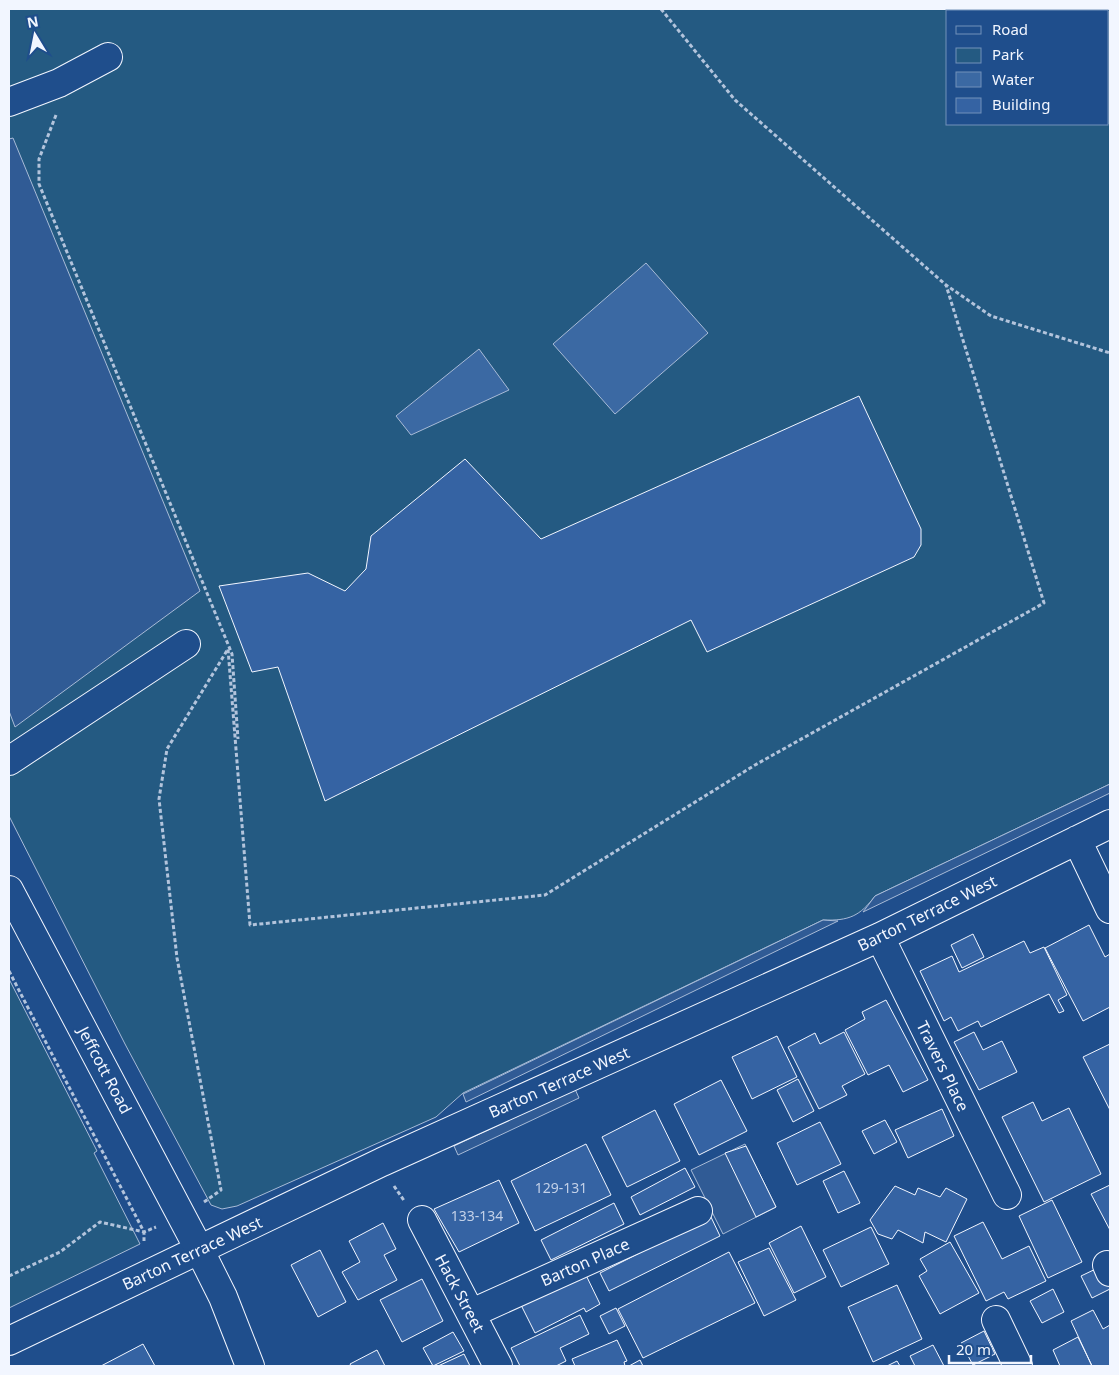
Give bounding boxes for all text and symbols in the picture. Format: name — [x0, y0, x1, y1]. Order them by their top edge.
north arrow — [10, 10, 60, 60]
legend — [946, 10, 1109, 125]
text: N — [25, 11, 40, 32]
text: Road — [992, 19, 1028, 39]
text: Park — [992, 44, 1024, 64]
text: Water — [992, 69, 1034, 89]
text: Building — [992, 94, 1050, 114]
street label: Barton Terrace West — [854, 870, 1000, 956]
street label: Travers Place — [912, 1017, 974, 1115]
street label: Jeffcott Road — [72, 1021, 137, 1118]
street label: Barton Terrace West — [485, 1041, 633, 1123]
house number: 129-131 — [535, 1178, 587, 1197]
house number: 133-134 — [451, 1206, 503, 1225]
street label: Barton Terrace West — [118, 1211, 266, 1295]
street label: Barton Place — [537, 1233, 633, 1291]
street label: Hack Street — [430, 1250, 490, 1336]
scale bar — [949, 1332, 1032, 1364]
text: 20 m — [956, 1339, 991, 1359]

